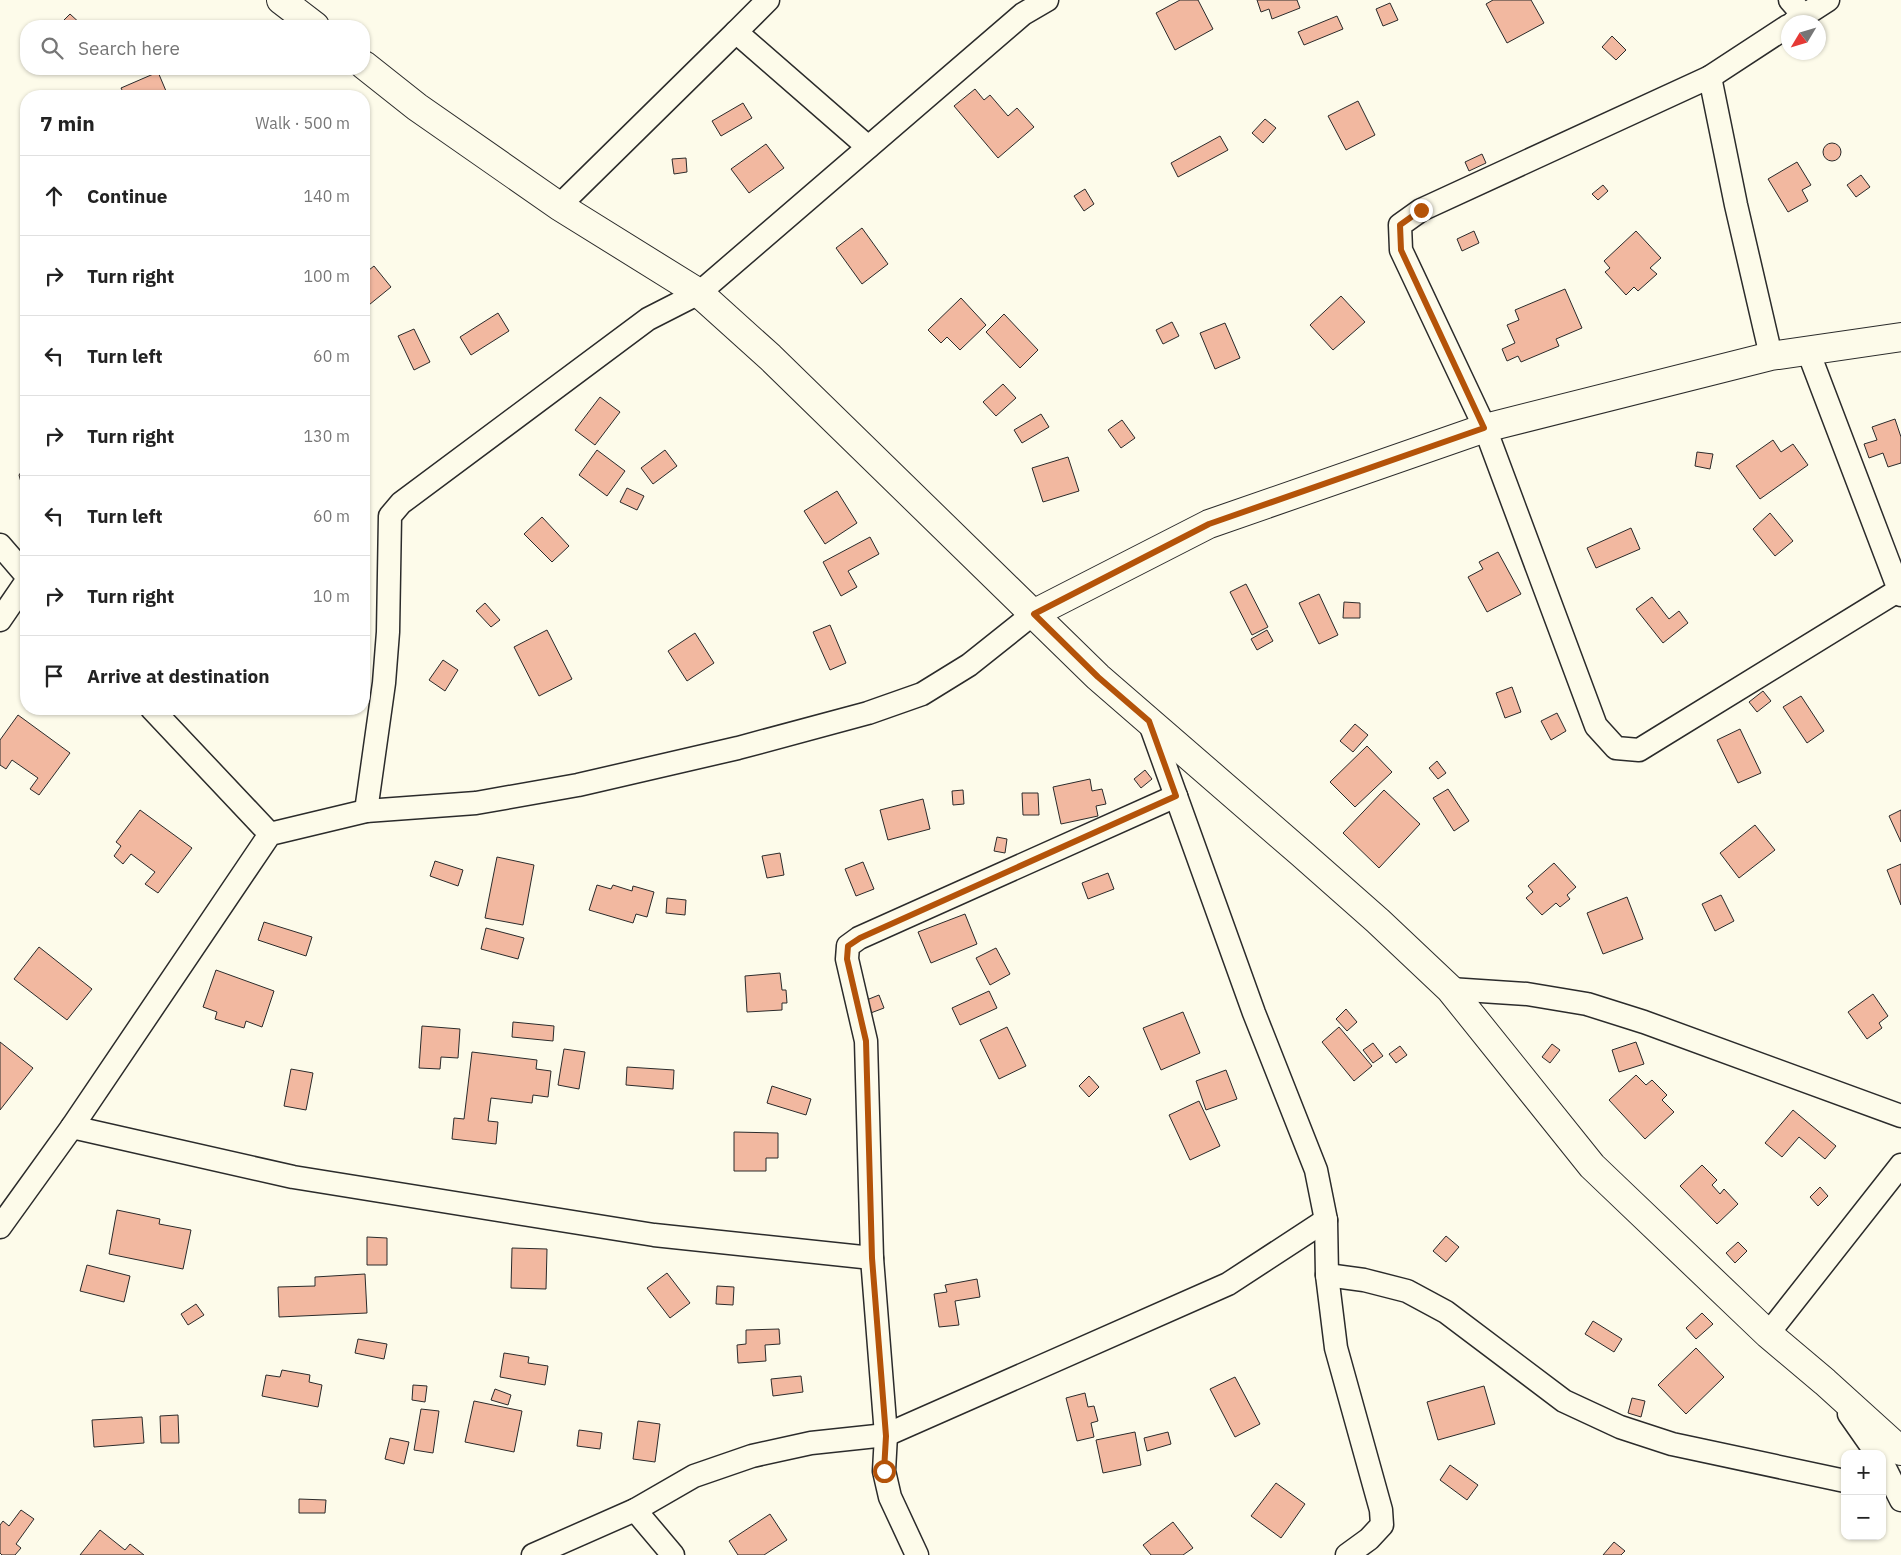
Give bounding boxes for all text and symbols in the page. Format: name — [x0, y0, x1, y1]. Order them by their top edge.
north arrow — [1781, 15, 1826, 60]
search box — [20, 20, 370, 75]
icon: search — [38, 34, 66, 62]
text: Search here — [78, 36, 180, 60]
text: 7 min — [40, 109, 95, 137]
text: Walk · 500 m — [255, 113, 350, 133]
icon: ahead — [40, 182, 68, 210]
text: Continue — [87, 184, 167, 208]
text: 140 m — [303, 186, 350, 206]
route end — [1410, 199, 1433, 222]
icon: right — [40, 262, 68, 290]
text: Turn right — [87, 264, 174, 288]
text: 100 m — [303, 266, 350, 286]
icon: left — [40, 342, 68, 370]
text: Turn left — [87, 344, 163, 368]
text: 60 m — [313, 346, 350, 366]
icon: right — [40, 422, 68, 450]
text: Turn right — [87, 424, 174, 448]
text: 130 m — [303, 426, 350, 446]
icon: left — [40, 502, 68, 530]
text: Turn left — [87, 504, 163, 528]
text: 60 m — [313, 506, 350, 526]
icon: right — [40, 582, 68, 610]
text: Turn right — [87, 584, 174, 608]
text: 10 m — [313, 586, 350, 606]
icon: arrive — [40, 662, 68, 690]
text: Arrive at destination — [87, 664, 270, 688]
map controls — [1841, 1450, 1886, 1540]
button: + — [1841, 1450, 1886, 1495]
route start — [873, 1460, 896, 1483]
button: − — [1841, 1495, 1886, 1540]

